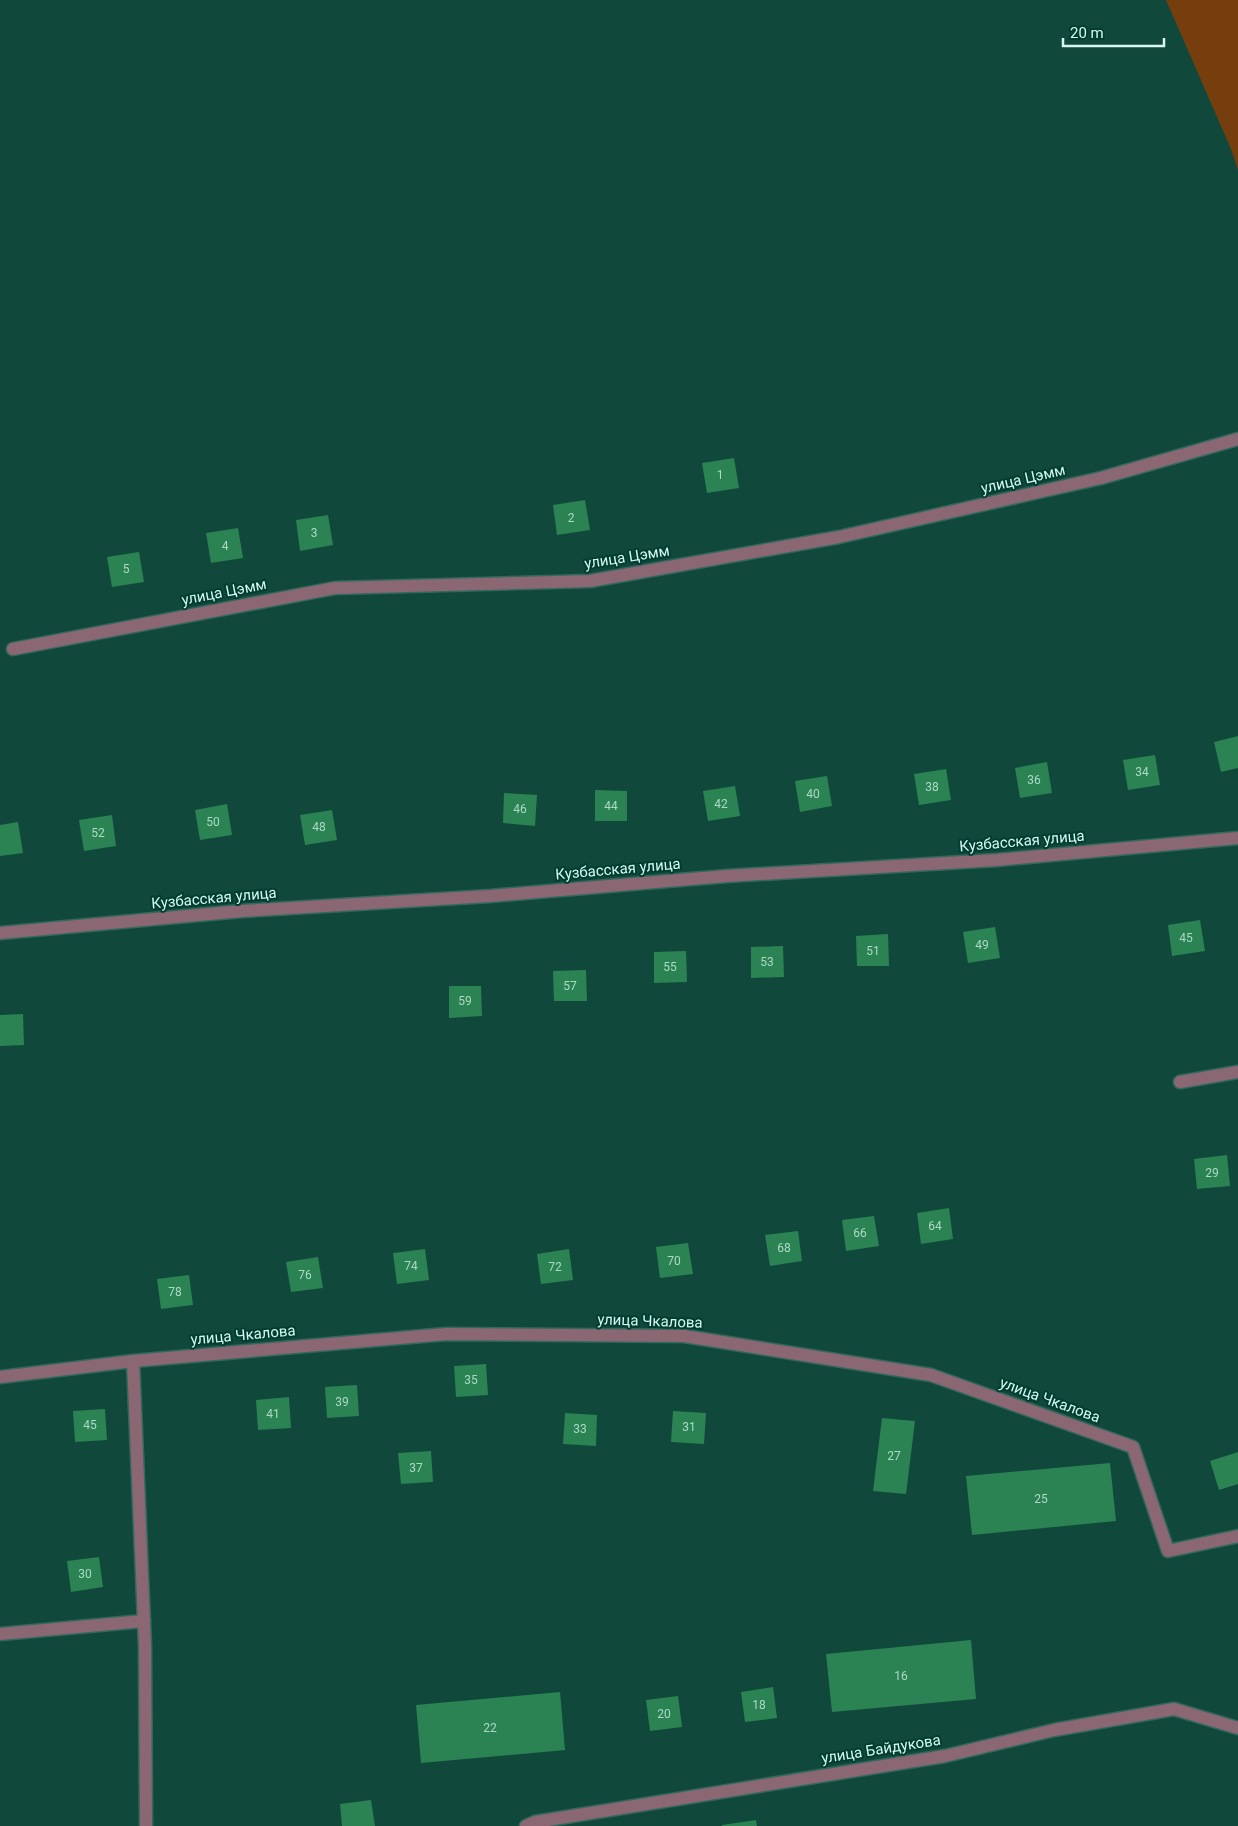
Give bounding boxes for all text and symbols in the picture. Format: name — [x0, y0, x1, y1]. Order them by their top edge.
scale bar — [1063, 15, 1164, 47]
text: 20 m — [1070, 24, 1104, 42]
street label: улица Цэмм — [979, 461, 1067, 497]
house number: 1 — [717, 468, 723, 482]
house number: 2 — [568, 511, 575, 525]
house number: 3 — [311, 526, 317, 540]
house number: 4 — [222, 539, 229, 553]
street label: улица Цэмм — [583, 541, 671, 573]
house number: 5 — [123, 562, 130, 576]
street label: улица Цэмм — [180, 575, 268, 609]
house number: 34 — [1135, 765, 1149, 779]
house number: 36 — [1027, 773, 1041, 787]
house number: 38 — [925, 780, 939, 794]
house number: 40 — [806, 787, 820, 801]
house number: 42 — [714, 797, 728, 811]
house number: 44 — [604, 799, 618, 813]
house number: 46 — [513, 802, 527, 816]
house number: 50 — [206, 815, 220, 829]
house number: 48 — [312, 820, 326, 834]
house number: 52 — [91, 826, 105, 840]
street label: Кузбасская улица — [959, 827, 1085, 855]
street label: Кузбасская улица — [555, 855, 681, 883]
street label: Кузбасская улица — [151, 884, 277, 912]
house number: 45 — [1179, 931, 1193, 945]
house number: 49 — [975, 938, 989, 952]
house number: 51 — [866, 944, 880, 958]
house number: 53 — [760, 955, 774, 969]
house number: 55 — [663, 960, 677, 974]
house number: 57 — [563, 979, 577, 993]
house number: 59 — [458, 994, 472, 1008]
house number: 29 — [1205, 1166, 1219, 1180]
house number: 64 — [928, 1219, 942, 1233]
house number: 66 — [853, 1226, 867, 1240]
house number: 68 — [777, 1241, 791, 1255]
house number: 70 — [667, 1254, 681, 1268]
house number: 74 — [404, 1259, 418, 1273]
house number: 72 — [548, 1260, 562, 1274]
house number: 76 — [298, 1268, 312, 1282]
house number: 78 — [168, 1285, 182, 1299]
street label: улица Чкалова — [597, 1310, 703, 1332]
street label: улица Чкалова — [190, 1321, 296, 1349]
house number: 35 — [464, 1373, 478, 1387]
street label: улица Чкалова — [997, 1374, 1103, 1426]
house number: 39 — [335, 1395, 349, 1409]
house number: 41 — [266, 1407, 280, 1421]
house number: 45 — [83, 1418, 97, 1432]
house number: 31 — [682, 1420, 696, 1434]
house number: 33 — [573, 1422, 587, 1436]
house number: 27 — [887, 1449, 901, 1463]
house number: 37 — [409, 1461, 423, 1475]
house number: 25 — [1034, 1492, 1048, 1506]
house number: 30 — [78, 1567, 92, 1581]
house number: 16 — [894, 1669, 908, 1683]
house number: 18 — [752, 1698, 766, 1712]
house number: 20 — [657, 1707, 671, 1721]
house number: 22 — [483, 1721, 497, 1735]
street label: улица Байдукова — [820, 1731, 942, 1767]

